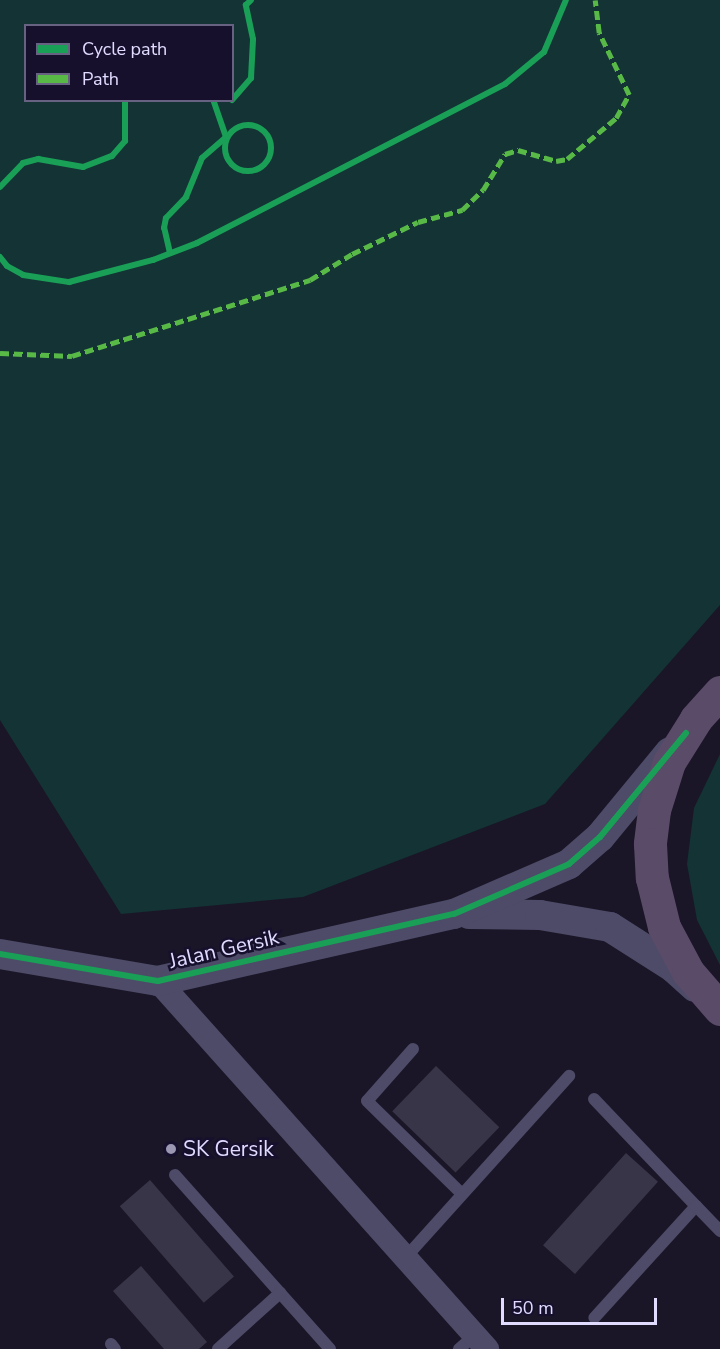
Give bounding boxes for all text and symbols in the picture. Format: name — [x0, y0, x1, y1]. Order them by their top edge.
legend — [24, 24, 234, 102]
text: Cycle path — [82, 37, 167, 61]
text: Path — [82, 67, 119, 91]
street label: Jalan Gersik — [167, 924, 281, 974]
place label: SK Gersik — [183, 1136, 274, 1162]
marker: SK Gersik — [164, 1142, 178, 1156]
scale bar — [504, 1286, 660, 1324]
text: 50 m — [512, 1296, 554, 1320]

